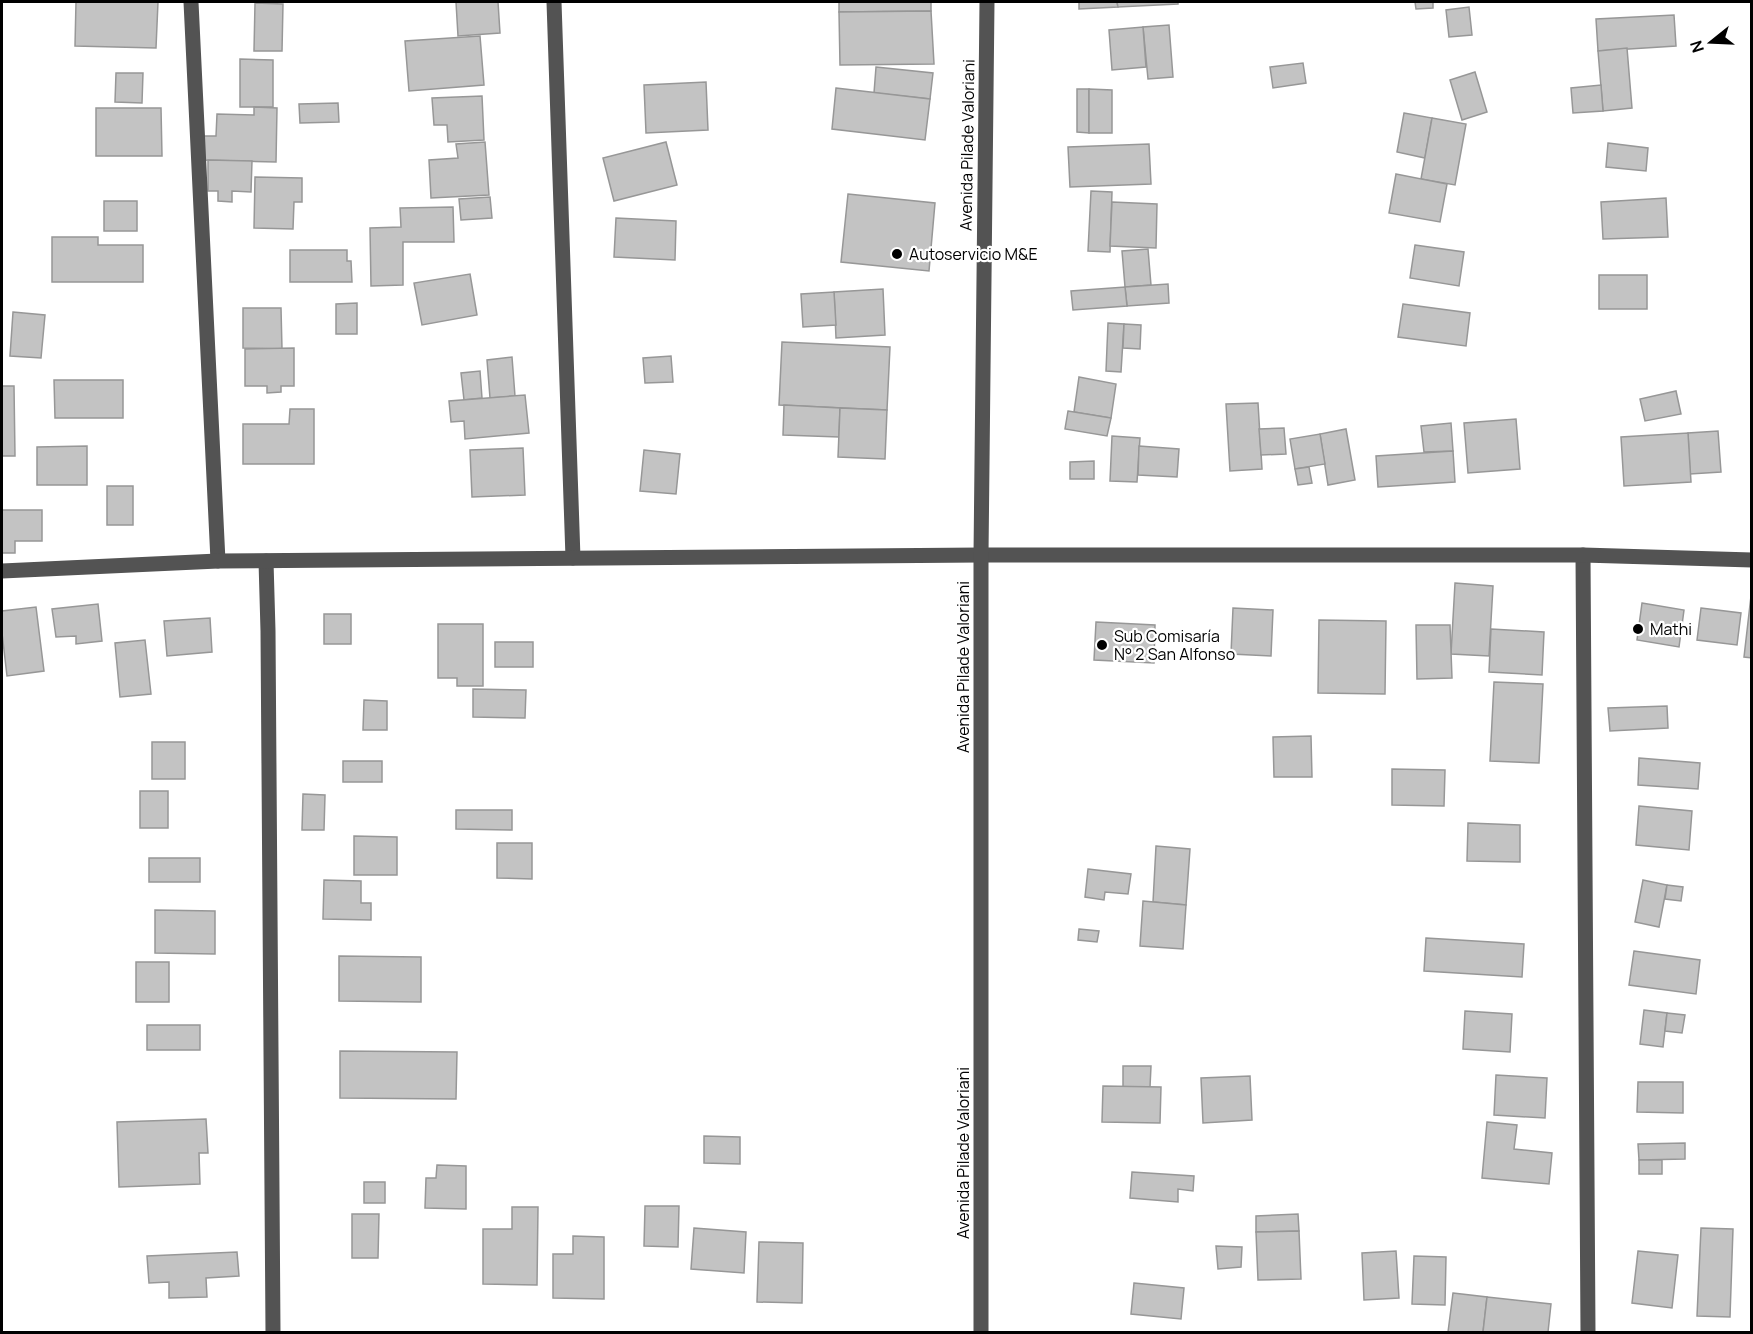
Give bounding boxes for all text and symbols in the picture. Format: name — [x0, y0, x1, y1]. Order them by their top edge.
north arrow — [1681, 12, 1741, 72]
text: N — [1684, 38, 1709, 56]
street label: Avenida Pilade Valoriani — [955, 59, 979, 231]
place label: Autoservicio M&E — [909, 243, 1038, 265]
marker: Autoservicio M&E — [890, 247, 904, 261]
street label: Avenida Pilade Valoriani — [952, 581, 974, 753]
place label: Mathi — [1650, 618, 1692, 640]
marker: Mathi — [1631, 622, 1645, 636]
place label: Sub Comisaría N° 2 San Alfonso — [1114, 625, 1235, 665]
marker: Sub Comisaría N° 2 San Alfonso — [1095, 638, 1109, 652]
street label: Avenida Pilade Valoriani — [952, 1067, 974, 1239]

